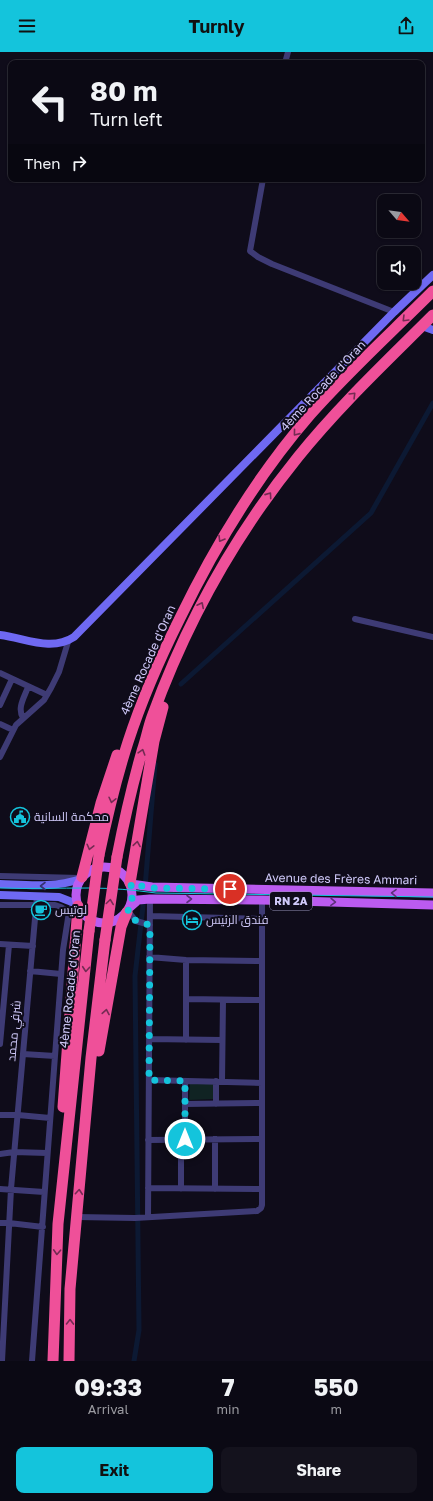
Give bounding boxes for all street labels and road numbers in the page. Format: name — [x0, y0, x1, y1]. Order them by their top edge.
street label: 4ème Rocade d'Oran — [277, 337, 368, 434]
street label: 4ème Rocade d'Oran — [117, 603, 178, 717]
street label: Avenue des Frères Ammari — [265, 870, 417, 887]
road number: RN 2A — [270, 892, 312, 910]
street label: 4ème Rocade d'Oran — [56, 929, 83, 1049]
street label: شرفي محمد — [3, 1000, 27, 1062]

